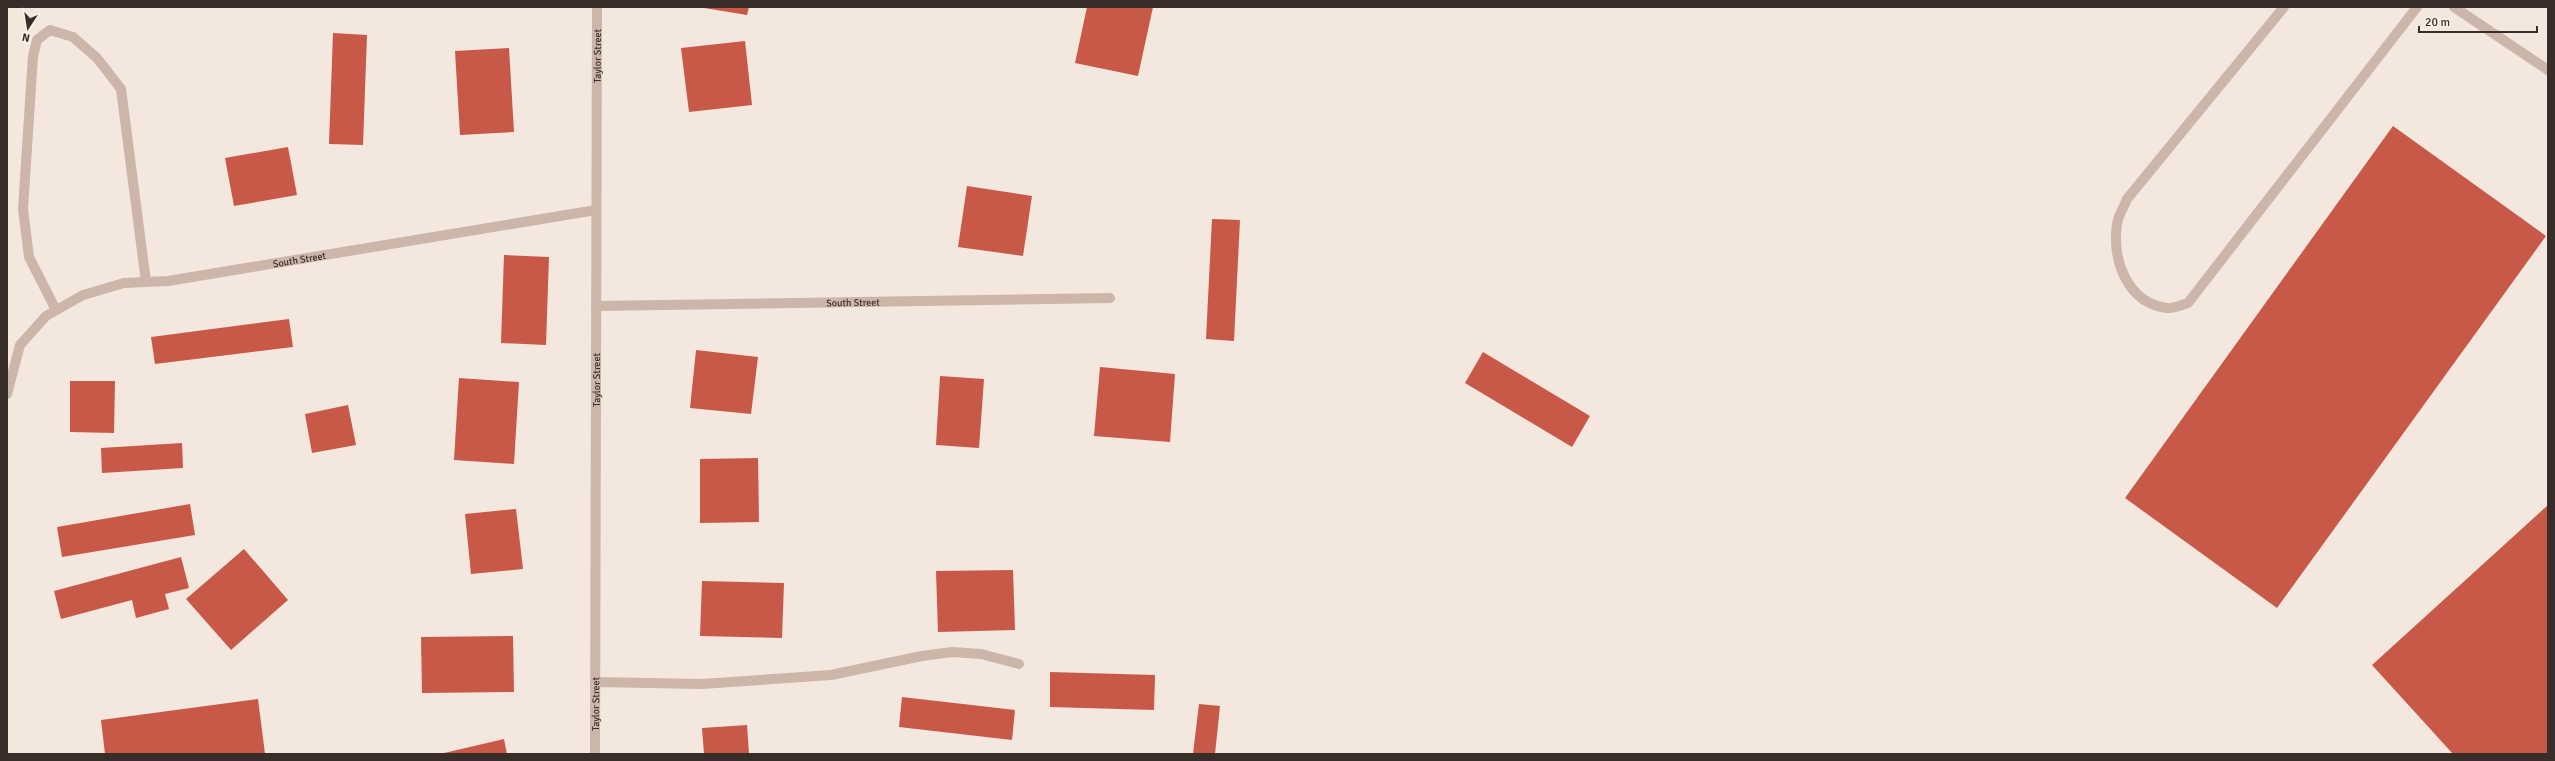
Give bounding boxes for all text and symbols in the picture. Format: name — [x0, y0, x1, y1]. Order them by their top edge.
north arrow — [8, 8, 48, 48]
scale bar — [2419, 8, 2537, 34]
text: 20 m — [2425, 15, 2450, 30]
street label: Taylor Street — [592, 29, 604, 83]
text: N — [21, 30, 31, 44]
street label: South Street — [272, 250, 327, 271]
street label: South Street — [826, 297, 880, 309]
street label: Taylor Street — [591, 353, 603, 407]
street label: Taylor Street — [590, 677, 602, 731]

